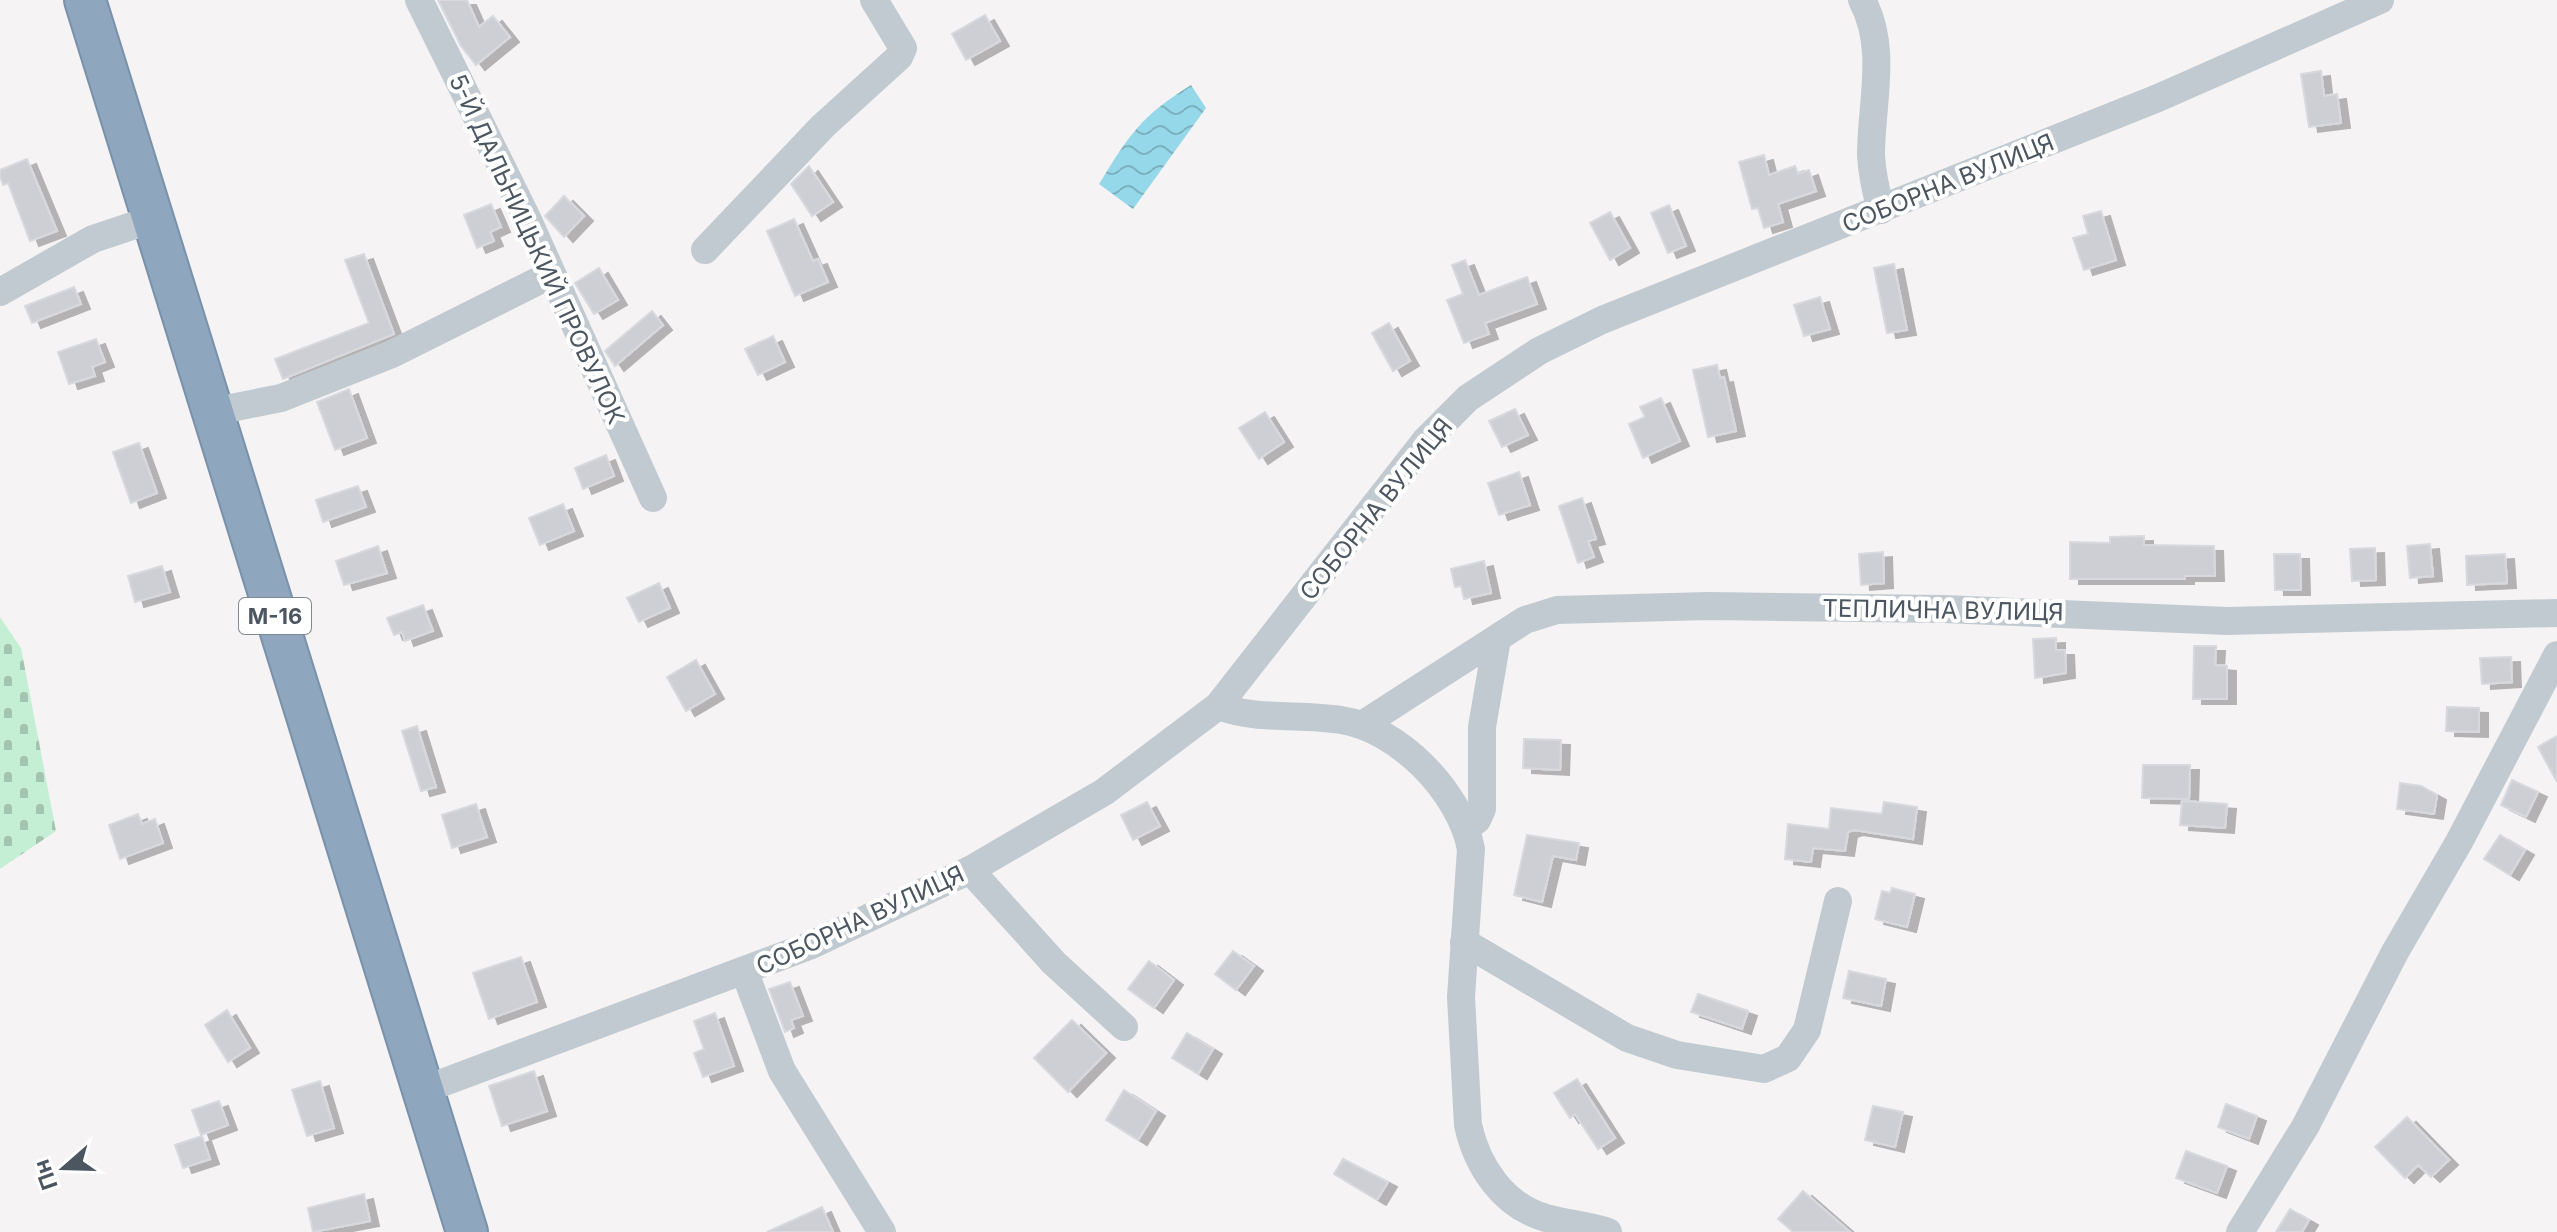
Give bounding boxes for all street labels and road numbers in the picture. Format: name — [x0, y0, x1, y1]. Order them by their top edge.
street label: 5-Й ДАЛЬНИЦЬКИЙ ПРОВУЛОК — [443, 69, 632, 429]
street label: СОБОРНА ВУЛИЦЯ — [1838, 127, 2058, 239]
street label: СОБОРНА ВУЛИЦЯ — [1294, 412, 1458, 606]
street label: ТЕПЛИЧНА ВУЛИЦЯ — [1822, 593, 2064, 627]
road number: М-16 — [239, 598, 311, 634]
street label: СОБОРНА ВУЛИЦЯ — [752, 859, 968, 981]

